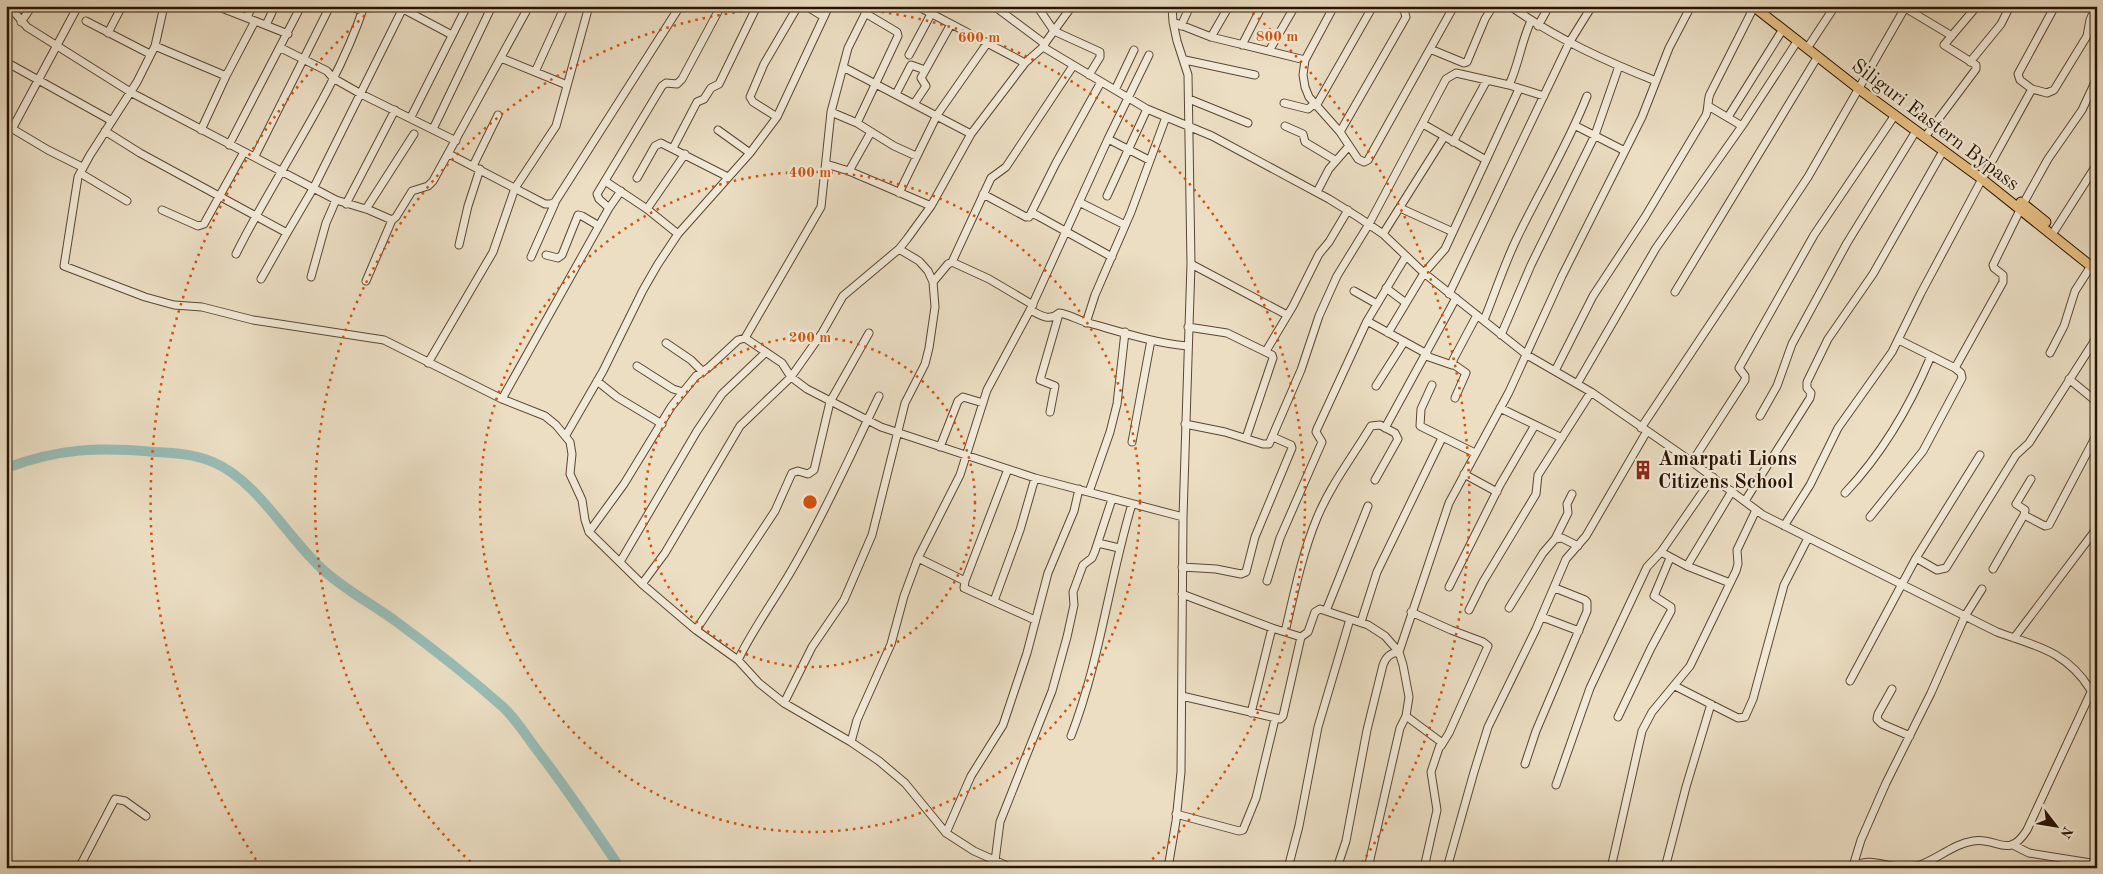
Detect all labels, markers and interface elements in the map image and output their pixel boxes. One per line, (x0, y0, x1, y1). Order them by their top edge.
text: 800 m (1256, 30, 1298, 45)
text: 600 m (958, 31, 1000, 46)
street label: Siliguri Eastern Bypass (1847, 56, 2022, 195)
text: 400 m (789, 166, 831, 181)
text: 200 m (789, 331, 831, 346)
place label: Amarpati Lions Citizens School (1658, 450, 1797, 493)
building icon: Amarpati Lions Citizens School (1632, 459, 1654, 481)
centre of rings (801, 493, 819, 511)
north arrow (2030, 802, 2080, 852)
text: N (2057, 824, 2075, 841)

